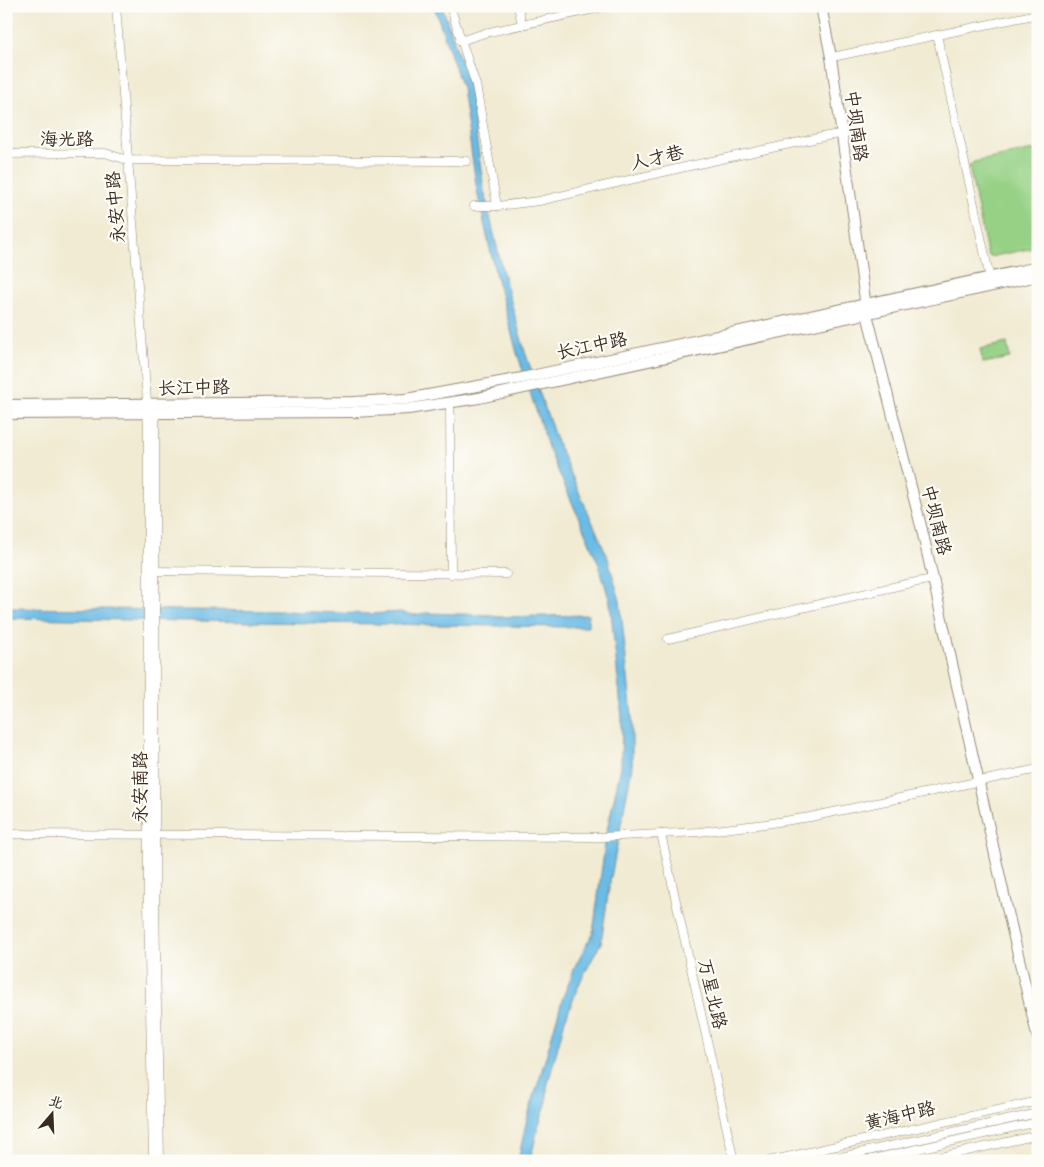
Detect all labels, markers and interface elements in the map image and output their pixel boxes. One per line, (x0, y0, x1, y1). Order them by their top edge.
street label: 中坝南路 (841, 89, 871, 163)
street label: 海光路 (40, 129, 94, 150)
street label: 人才巷 (628, 142, 686, 174)
street label: 永安中路 (102, 170, 130, 244)
street label: 长江中路 (555, 328, 629, 364)
street label: 长江中路 (158, 377, 230, 399)
street label: 中坝南路 (917, 483, 955, 557)
street label: 永安南路 (130, 751, 151, 823)
street label: 万星北路 (694, 957, 730, 1031)
north arrow (28, 1090, 78, 1140)
text: 北 (47, 1092, 65, 1112)
street label: 黄海中路 (863, 1098, 937, 1134)

